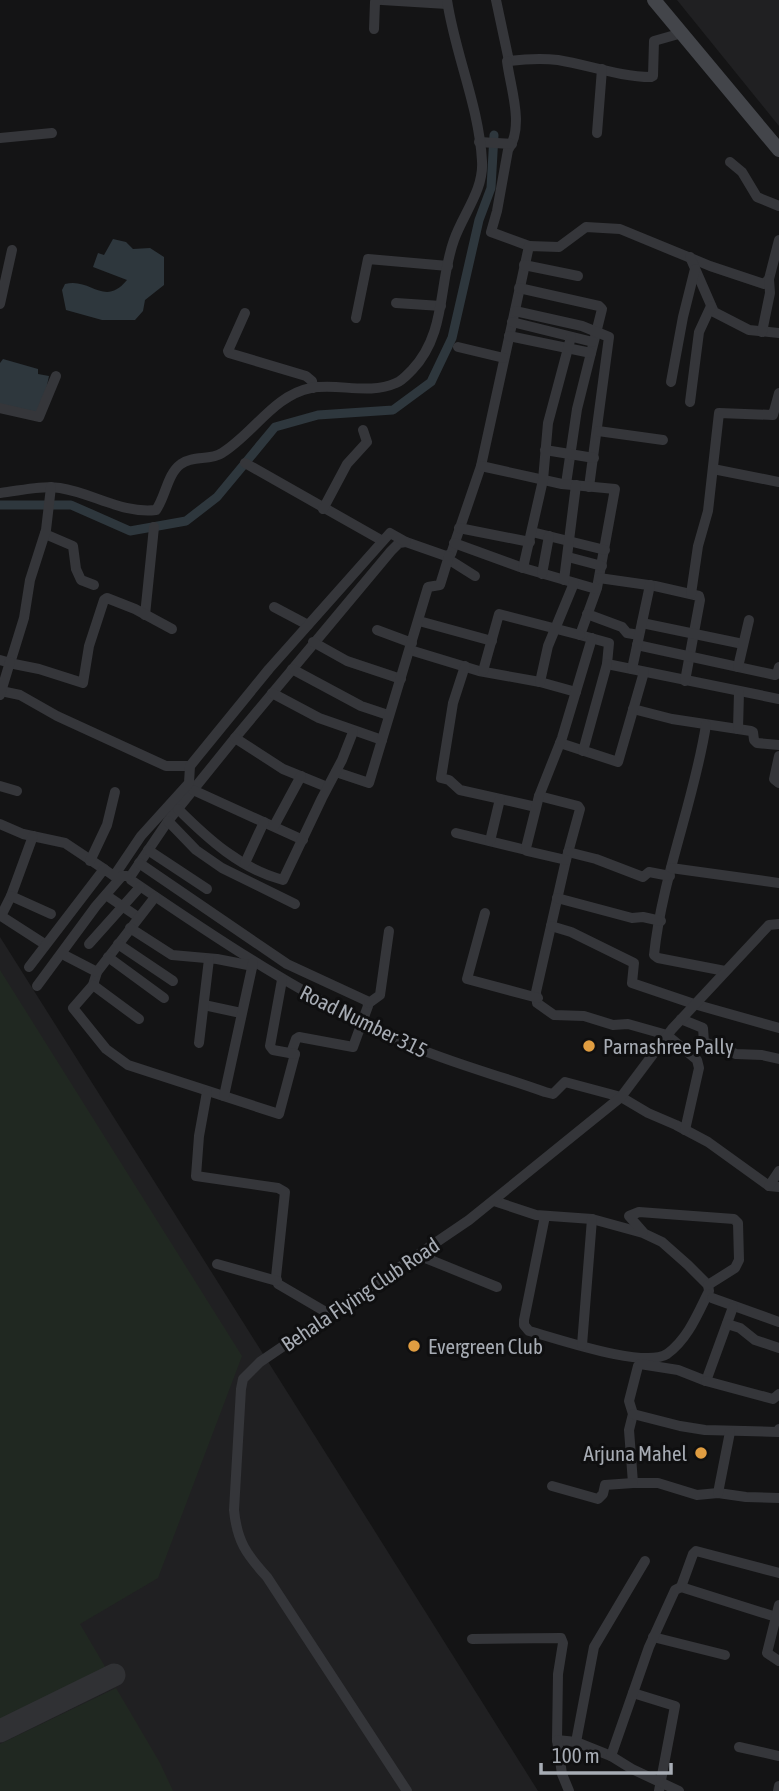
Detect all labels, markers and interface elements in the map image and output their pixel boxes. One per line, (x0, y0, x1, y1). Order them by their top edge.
street label: Road Number 315 (296, 980, 432, 1062)
place label: Parnashree Pally (603, 1034, 734, 1058)
marker: Parnashree Pally (581, 1038, 597, 1054)
street label: Behala Flying Club Road (277, 1232, 443, 1356)
place label: Evergreen Club (428, 1334, 543, 1358)
marker: Evergreen Club (406, 1338, 422, 1354)
place label: Arjuna Mahel (584, 1441, 687, 1465)
marker: Arjuna Mahel (693, 1445, 709, 1461)
scale bar (541, 1732, 670, 1776)
text: 100 m (552, 1743, 600, 1767)

